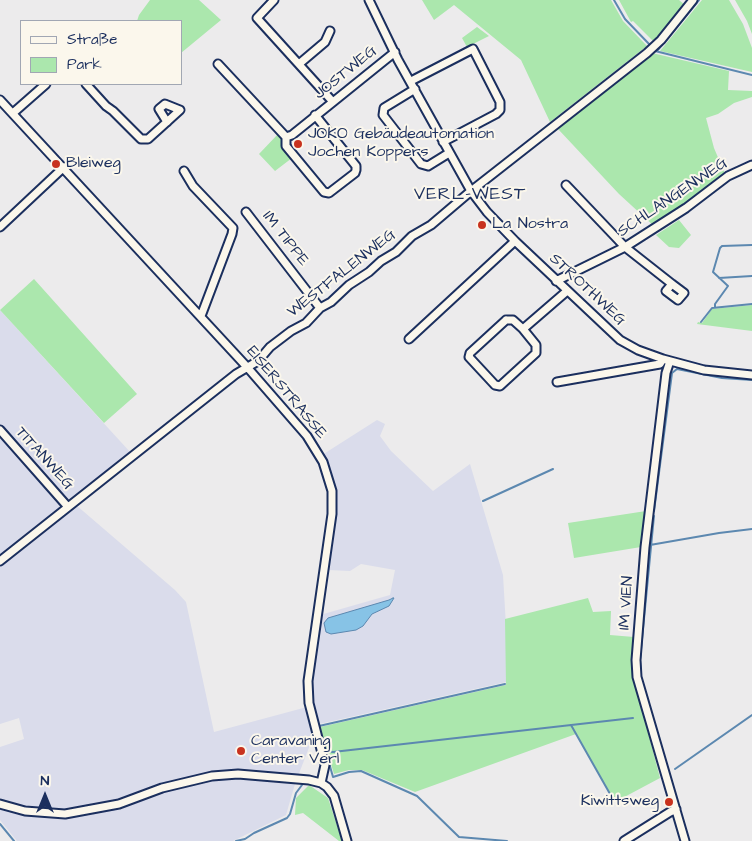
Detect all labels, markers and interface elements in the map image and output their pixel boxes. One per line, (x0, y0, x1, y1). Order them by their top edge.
legend (20, 20, 182, 85)
text: Straße (67, 29, 117, 50)
street label: JOSTWEG (311, 42, 381, 104)
text: Park (67, 54, 102, 75)
place label: JOKO Gebäudeautomation Jochen Koppers (308, 125, 494, 163)
marker: JOKO Gebäudeautomation Jochen Koppers (292, 138, 304, 150)
place label: Bleiweg (66, 154, 121, 174)
street label: SCHLANGENWEG (614, 154, 732, 242)
marker: Bleiweg (50, 158, 62, 170)
district label: VERL-WEST (413, 184, 527, 206)
street label: IM TIPPE (258, 208, 312, 270)
place label: La Nostra (492, 215, 568, 235)
marker: La Nostra (476, 219, 488, 231)
street label: WESTFALENWEG (284, 226, 400, 322)
street label: STROTHWEG (545, 250, 629, 330)
street label: EISERSTRASSE (242, 343, 330, 443)
street label: TITANWEG (11, 424, 77, 494)
street label: IM VIEN (616, 575, 638, 631)
place label: Caravaning Center Verl (251, 732, 339, 770)
marker: Caravaning Center Verl (235, 745, 247, 757)
north arrow (20, 771, 70, 821)
text: N (41, 771, 49, 791)
place label: Kiwittsweg (581, 792, 659, 812)
marker: Kiwittsweg (663, 796, 675, 808)

